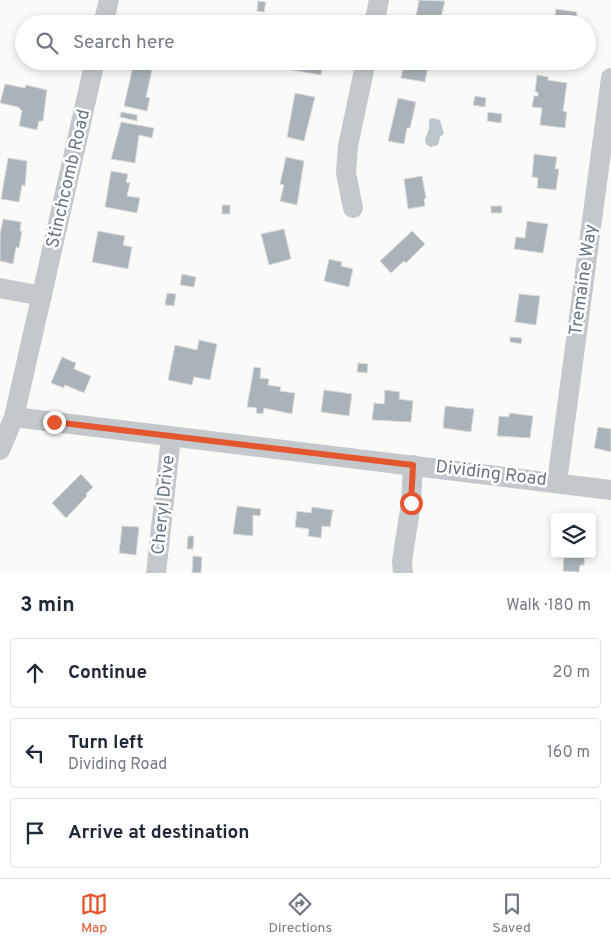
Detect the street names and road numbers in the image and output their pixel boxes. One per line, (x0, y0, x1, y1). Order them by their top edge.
street label: Stinchcomb Road (42, 107, 96, 251)
street label: Tremaine Way (565, 223, 603, 337)
street label: Cheryl Drive (147, 454, 181, 556)
street label: Dividing Road (434, 456, 548, 492)

